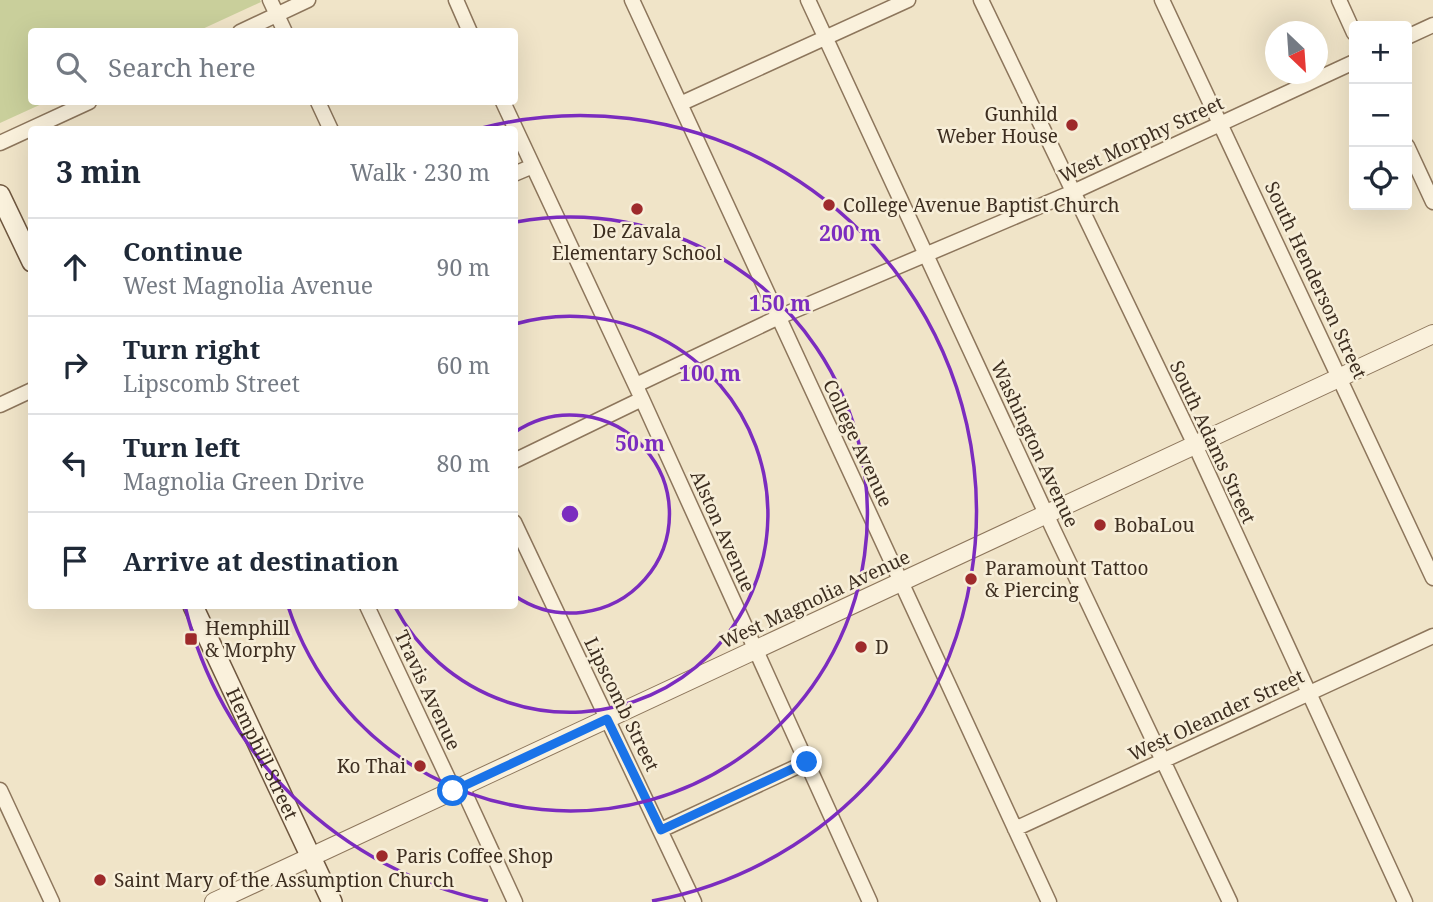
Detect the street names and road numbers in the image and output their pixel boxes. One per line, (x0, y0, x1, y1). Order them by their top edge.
street label: West Morphy Street (1054, 89, 1228, 189)
street label: South Henderson Street (1259, 177, 1373, 383)
street label: Washington Avenue (985, 356, 1085, 532)
street label: South Adams Street (1164, 356, 1262, 528)
street label: College Avenue (817, 375, 899, 511)
street label: Alston Avenue (685, 466, 761, 596)
street label: West Magnolia Avenue (716, 544, 914, 654)
street label: Travis Avenue (389, 626, 467, 754)
street label: Lipscomb Street (578, 633, 666, 776)
street label: West Oleander Street (1124, 663, 1308, 767)
street label: Hemphill Street (220, 683, 305, 824)

